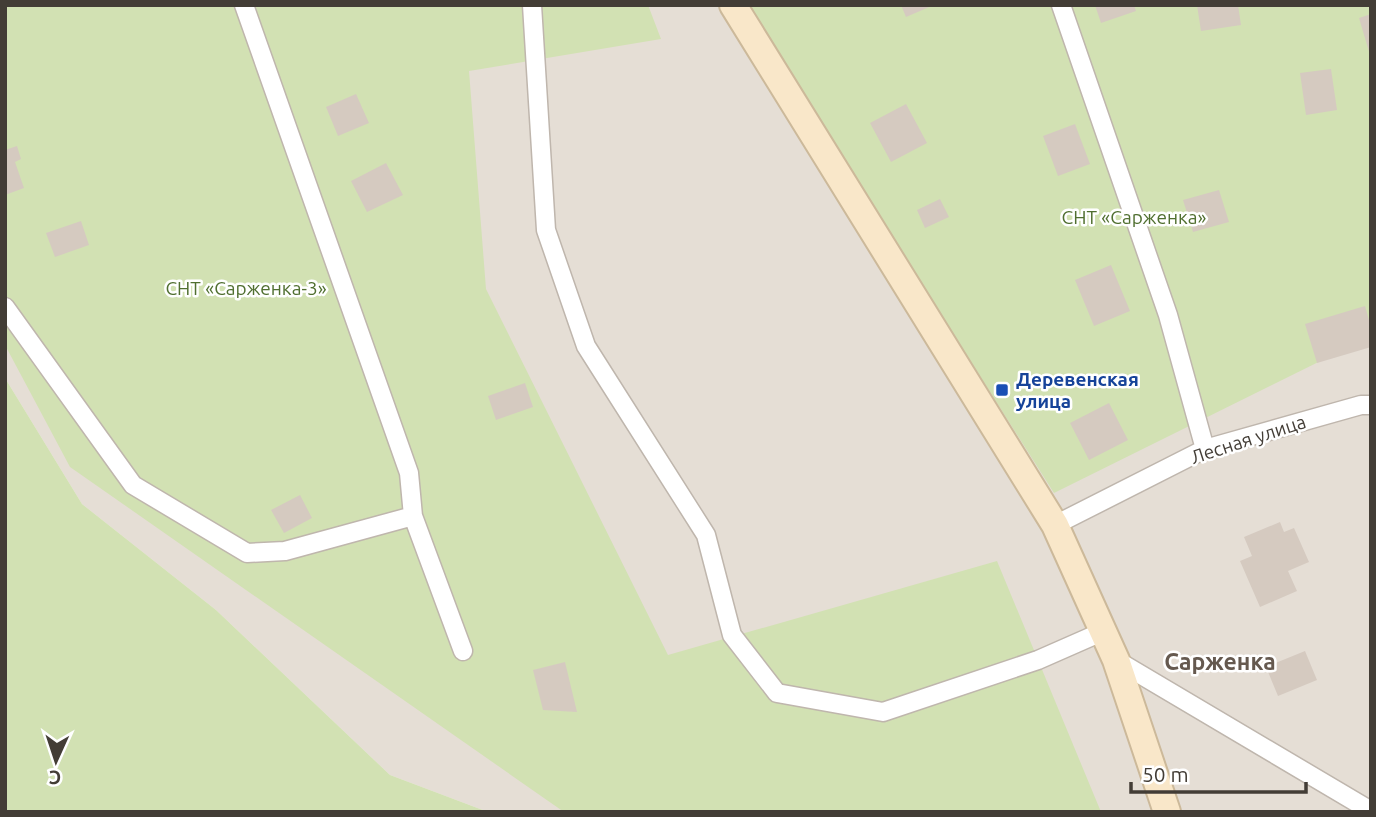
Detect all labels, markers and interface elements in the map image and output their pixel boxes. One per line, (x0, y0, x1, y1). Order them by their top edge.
park label: СНТ «Сарженка» (1062, 206, 1207, 228)
park label: СНТ «Сарженка-3» (165, 277, 327, 299)
place label: Деревенская улица (1016, 368, 1139, 412)
marker: Деревенская улица (994, 382, 1010, 398)
street label: Лесная улица (1188, 410, 1308, 468)
district label: Сарженка (1164, 649, 1276, 674)
north arrow (21, 726, 91, 796)
scale bar (1131, 750, 1306, 794)
text: 50 m (1142, 762, 1189, 786)
text: С (48, 767, 62, 789)

